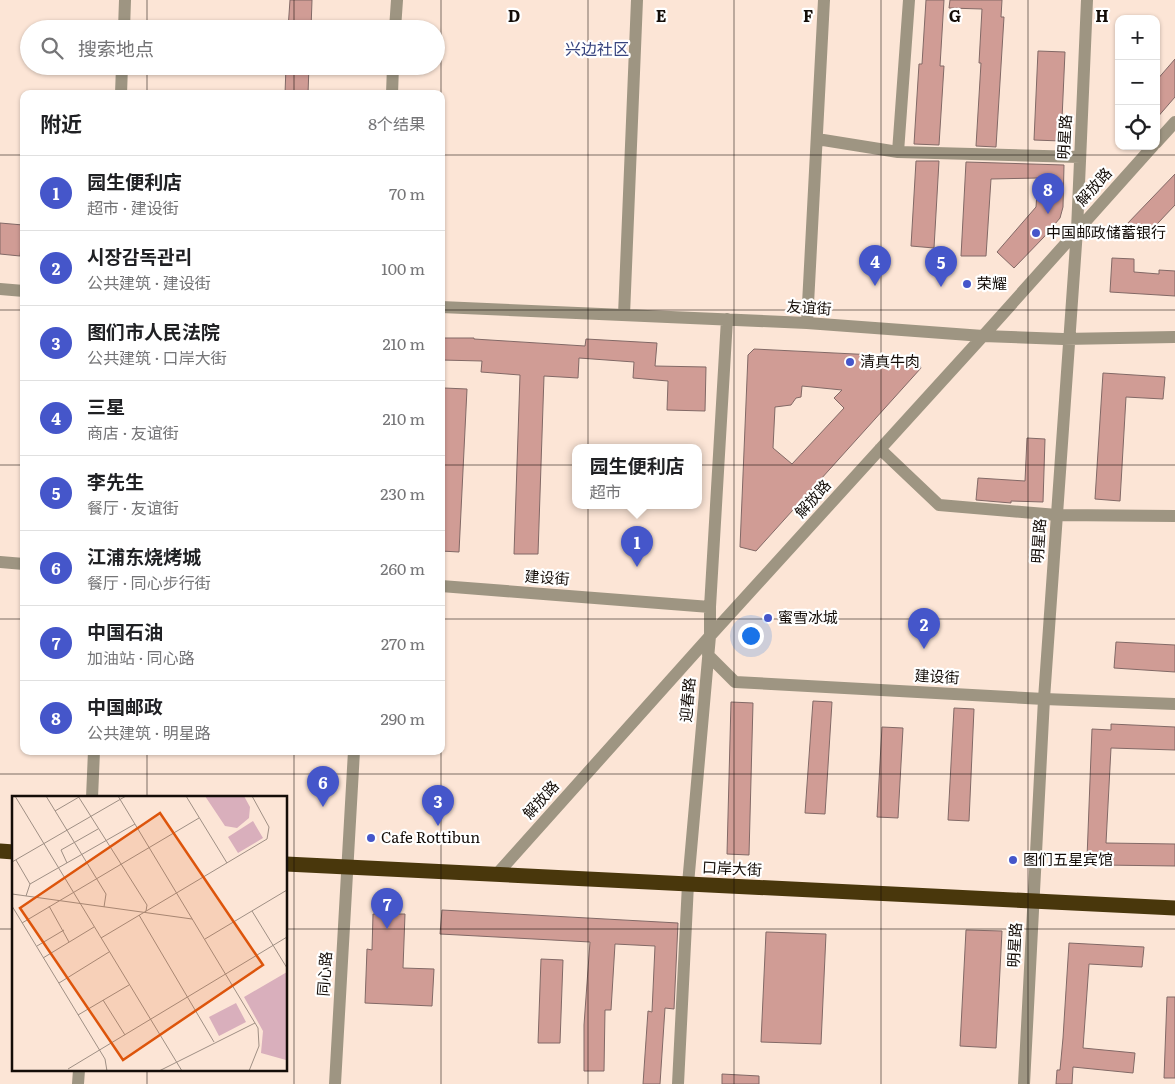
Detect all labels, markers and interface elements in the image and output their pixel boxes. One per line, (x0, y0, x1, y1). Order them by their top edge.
text: D (508, 3, 520, 27)
text: E (656, 3, 667, 27)
text: F (803, 3, 813, 27)
text: G (949, 3, 961, 27)
text: H (1095, 3, 1109, 27)
map controls (1115, 15, 1160, 150)
button: + (1115, 15, 1160, 60)
search box (20, 20, 445, 75)
icon: search (38, 34, 66, 62)
text: 搜索地点 (78, 34, 154, 62)
district label: 兴边社区 (565, 36, 629, 60)
button: − (1115, 60, 1160, 105)
button: locate (1115, 105, 1160, 150)
text: 附近 (40, 107, 82, 138)
text: 8个结果 (368, 111, 425, 135)
street label: 明星路 (1051, 114, 1076, 160)
street label: 解放路 (1069, 162, 1116, 210)
text: 园生便利店 (87, 167, 182, 195)
pin: 8 (1032, 173, 1064, 214)
text: 1 (53, 181, 59, 205)
text: 70 m (389, 181, 425, 205)
text: 超市 · 建设街 (87, 195, 179, 219)
place label: 中国邮政储蓄银行 (1046, 220, 1166, 243)
marker: 中国邮政储蓄银行 (1030, 227, 1042, 239)
text: 시장감독관리 (87, 242, 192, 270)
pin: 4 (859, 245, 891, 286)
pin: 5 (925, 246, 957, 287)
text: 2 (52, 256, 60, 280)
text: 100 m (381, 256, 425, 280)
text: 公共建筑 · 建设街 (87, 270, 211, 294)
place label: 荣耀 (977, 271, 1007, 294)
marker: 荣耀 (961, 278, 973, 290)
street label: 友谊街 (786, 293, 832, 320)
text: 图们市人民法院 (87, 317, 220, 345)
text: 3 (52, 331, 60, 355)
text: 210 m (382, 331, 425, 355)
text: 公共建筑 · 口岸大街 (87, 345, 227, 369)
place label: 清真牛肉 (860, 349, 920, 372)
marker: 清真牛肉 (844, 356, 856, 368)
text: 三星 (87, 392, 125, 420)
text: 4 (51, 406, 61, 430)
text: 210 m (382, 406, 425, 430)
text: 商店 · 友谊街 (87, 420, 179, 444)
popup (572, 444, 702, 509)
text: 园生便利店 (589, 451, 685, 479)
text: 李先生 (87, 467, 144, 495)
street label: 解放路 (788, 474, 835, 522)
text: 超市 (589, 479, 622, 503)
text: 5 (52, 481, 60, 505)
text: 230 m (380, 481, 425, 505)
text: 餐厅 · 友谊街 (87, 495, 179, 519)
street label: 明星路 (1024, 518, 1051, 564)
pin: 1 (621, 526, 653, 567)
text: 江浦东烧烤城 (87, 542, 201, 570)
text: 6 (51, 556, 61, 580)
text: 260 m (380, 556, 425, 580)
street label: 建设街 (524, 563, 570, 590)
text: 餐厅 · 同心步行街 (87, 570, 211, 594)
place label: 蜜雪冰城 (778, 605, 838, 628)
pin: 2 (908, 608, 940, 649)
marker: 蜜雪冰城 (762, 612, 774, 624)
text: 中国石油 (87, 617, 163, 645)
your location (738, 623, 764, 649)
text: 7 (52, 631, 60, 655)
text: 270 m (381, 631, 425, 655)
text: 加油站 · 同心路 (87, 645, 195, 669)
street label: 建设街 (914, 663, 960, 688)
street label: 迎春路 (673, 676, 700, 723)
text: 中国邮政 (87, 692, 163, 720)
text: 8 (51, 706, 61, 730)
text: 290 m (381, 706, 425, 730)
text: 公共建筑 · 明星路 (87, 720, 211, 744)
pin: 6 (307, 766, 339, 807)
street label: 解放路 (516, 775, 563, 823)
pin: 3 (422, 785, 454, 826)
inset map (12, 796, 288, 1072)
place label: Cafe Rottibun (381, 825, 480, 848)
marker: Cafe Rottibun (365, 832, 377, 844)
place label: 图们五星宾馆 (1023, 847, 1113, 870)
street label: 口岸大街 (702, 854, 763, 881)
marker: 图们五星宾馆 (1007, 854, 1019, 866)
pin: 7 (371, 888, 403, 929)
street label: 明星路 (1001, 922, 1026, 968)
street label: 同心路 (310, 951, 337, 997)

